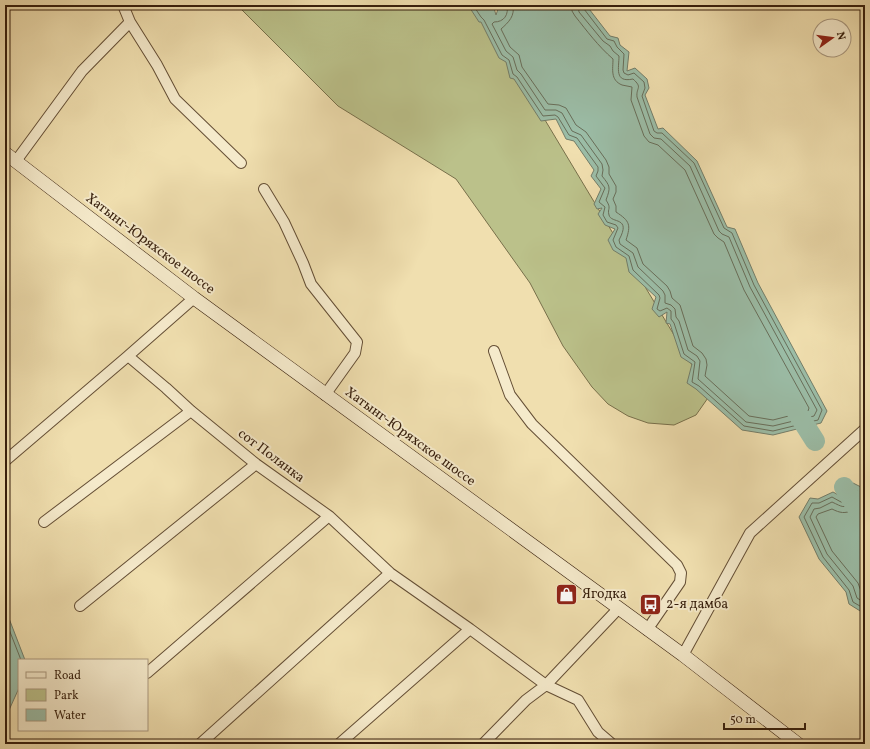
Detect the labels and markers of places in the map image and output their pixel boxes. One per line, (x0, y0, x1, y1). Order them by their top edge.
shop icon: Ягодка (554, 581, 580, 607)
place label: Ягодка (582, 585, 627, 604)
bus stop icon: 2-я дамба (638, 591, 664, 617)
place label: 2-я дамба (666, 595, 728, 614)

